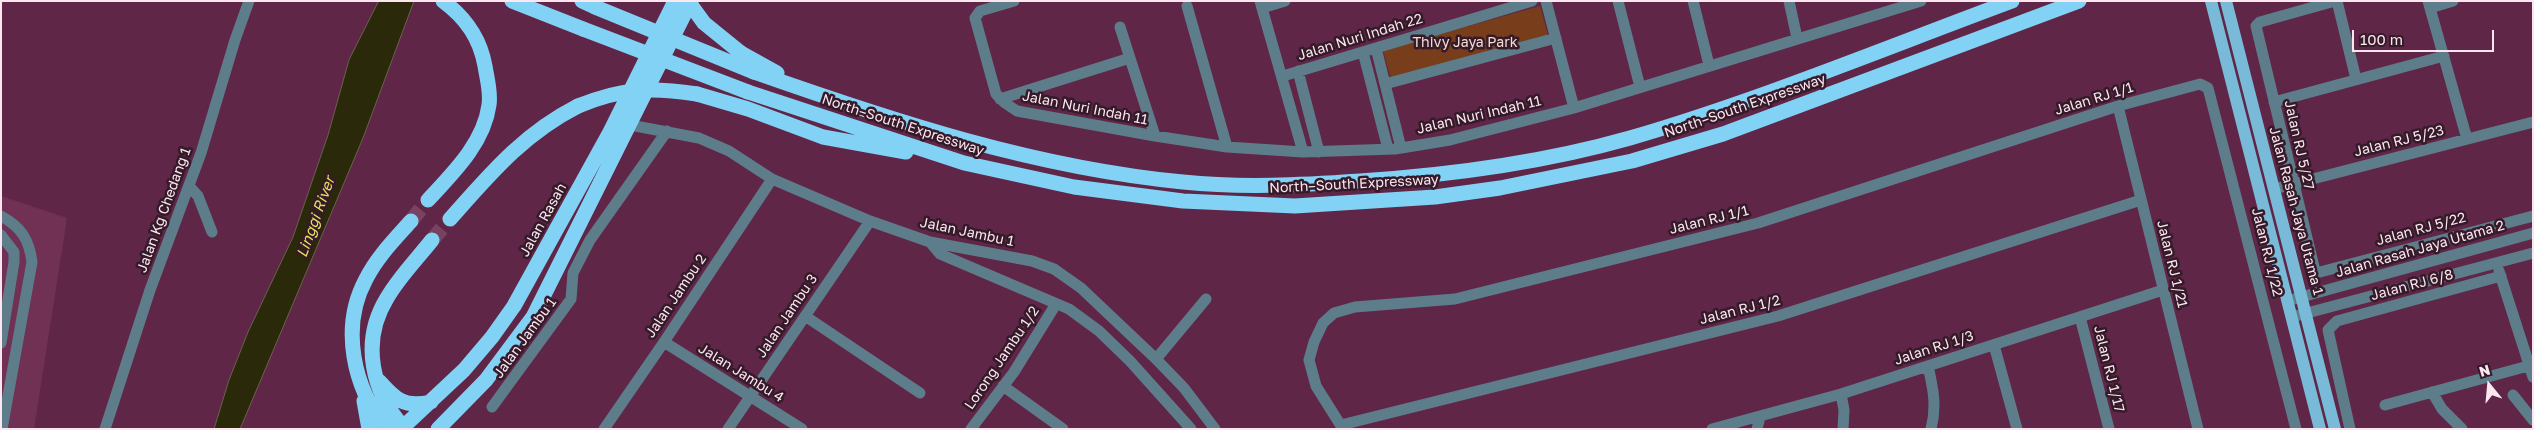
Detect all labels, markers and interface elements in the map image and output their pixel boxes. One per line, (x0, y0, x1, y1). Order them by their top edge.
street label: Jalan Nuri Indah 22 (1295, 10, 1425, 64)
scale bar (2354, 20, 2496, 52)
text: 100 m (2360, 30, 2403, 48)
park label: Thivy Jaya Park (1412, 35, 1518, 51)
street label: North–South Expressway (1662, 70, 1828, 142)
street label: Jalan RJ 1/1 (2053, 79, 2135, 119)
street label: Jalan Nuri Indah 11 (1021, 88, 1149, 128)
street label: North–South Expressway (820, 91, 986, 159)
street label: Jalan Nuri Indah 11 (1415, 93, 1543, 137)
street label: Jalan RJ 5/27 (2281, 99, 2317, 191)
street label: Jalan RJ 5/23 (2352, 122, 2446, 160)
street label: Jalan Rasah Jaya Utama 1 (2265, 125, 2327, 297)
street label: Jalan Kg Chedang 1 (134, 145, 194, 275)
street label: North–South Expressway (1269, 171, 1439, 197)
water label: Linggi River (293, 174, 339, 260)
street label: Jalan Rasah (516, 180, 570, 260)
street label: Jalan RJ 1/1 (1668, 202, 1750, 238)
street label: Jalan RJ 1/22 (2248, 206, 2286, 298)
street label: Jalan RJ 5/22 (2374, 209, 2468, 249)
street label: Jalan Jambu 1 (918, 214, 1016, 250)
street label: Jalan Rasah Jaya Utama 2 (2334, 217, 2506, 281)
street label: Jalan RJ 1/21 (2153, 219, 2191, 309)
street label: Jalan Jambu 2 (642, 251, 710, 341)
street label: Jalan RJ 6/8 (2369, 266, 2455, 304)
street label: Jalan Jambu 3 (753, 271, 821, 361)
street label: Jalan RJ 1/2 (1698, 292, 1782, 328)
street label: Jalan Jambu 1 (490, 294, 560, 382)
street label: Lorong Jambu 1/2 (961, 303, 1043, 413)
street label: Jalan RJ 1/17 (2090, 324, 2128, 414)
street label: Jalan RJ 1/3 (1892, 327, 1976, 369)
street label: Jalan Jambu 4 (695, 340, 787, 406)
north arrow (2464, 360, 2514, 410)
text: N (2477, 360, 2492, 380)

